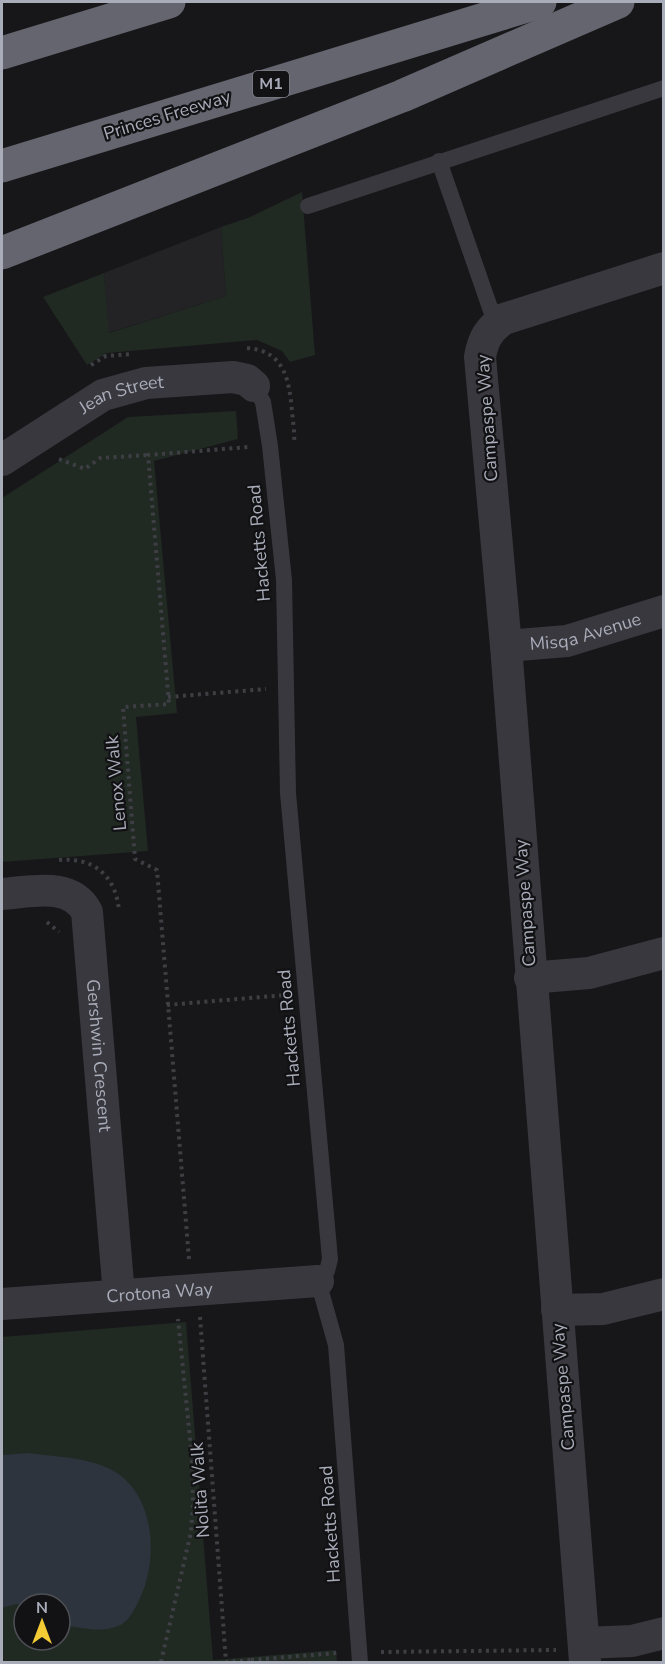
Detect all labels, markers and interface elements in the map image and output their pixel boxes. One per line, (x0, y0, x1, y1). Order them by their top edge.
road number: M1 (253, 71, 289, 97)
street label: Princes Freeway (100, 84, 234, 146)
street label: Campaspe Way (471, 353, 503, 483)
street label: Jean Street (73, 370, 165, 420)
street label: Hacketts Road (242, 483, 276, 603)
street label: Misqa Avenue (529, 607, 644, 656)
street label: Lenox Walk (100, 733, 132, 832)
street label: Campaspe Way (509, 838, 541, 968)
street label: Hacketts Road (272, 968, 306, 1088)
street label: Gershwin Crescent (81, 978, 117, 1133)
street label: Crotona Way (106, 1277, 214, 1308)
street label: Campaspe Way (545, 1322, 581, 1452)
street label: Nolita Walk (185, 1440, 215, 1539)
street label: Hacketts Road (314, 1465, 346, 1583)
north arrow (12, 1592, 72, 1652)
text: N (36, 1597, 48, 1619)

